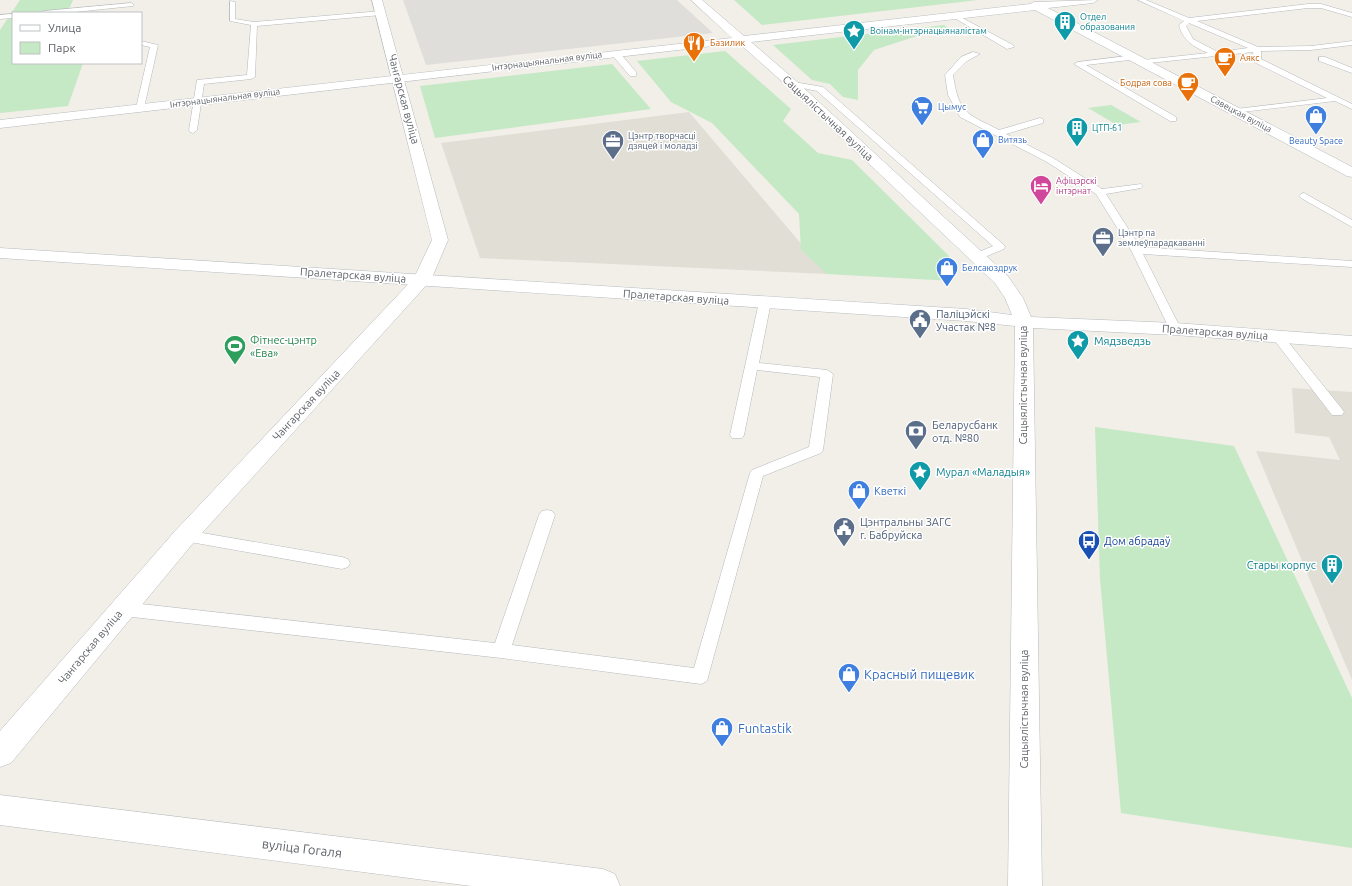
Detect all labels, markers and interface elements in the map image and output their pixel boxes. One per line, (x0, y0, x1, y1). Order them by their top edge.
building icon: Отдел образования (1052, 9, 1078, 42)
legend (12, 12, 142, 64)
place label: Отдел образования (1080, 12, 1135, 32)
place icon: Воінам-інтэрнацыяналістам (841, 18, 867, 51)
text: Улица (48, 21, 81, 34)
place label: Воінам-інтэрнацыяналістам (870, 26, 987, 36)
restaurant icon: Базилик (681, 30, 707, 63)
place label: Базилик (710, 38, 745, 48)
text: Парк (48, 41, 76, 54)
cafe icon: Аякс (1212, 45, 1238, 78)
street label: Інтэрнацыянальная вуліца (491, 49, 603, 73)
street label: Чангарская вуліца (386, 53, 422, 145)
place label: Аякс (1240, 53, 1260, 63)
cafe icon: Бодрая сова (1175, 70, 1201, 103)
street label: Сацыялістычная вуліца (780, 73, 876, 163)
place label: Бодрая сова (1120, 78, 1172, 88)
street label: Інтэрнацыянальная вуліца (169, 86, 281, 110)
supermarket icon: Цымус (909, 94, 935, 127)
street label: Савецкая вуліца (1209, 94, 1273, 134)
place label: Цымус (938, 102, 966, 112)
shop icon: Beauty Space (1303, 103, 1329, 136)
building icon: ЦТП-61 (1064, 115, 1090, 148)
place label: ЦТП-61 (1092, 123, 1122, 133)
shop icon: Витязь (970, 127, 996, 160)
office icon: Цэнтр творчасці дзяцей і моладзі (600, 128, 626, 161)
place label: Цэнтр творчасці дзяцей і моладзі (628, 131, 698, 151)
place label: Витязь (998, 135, 1027, 145)
place label: Beauty Space (1289, 136, 1343, 146)
hotel icon: Афіцэрскі інтэрнат (1028, 173, 1054, 206)
place label: Афіцэрскі інтэрнат (1056, 176, 1097, 196)
office icon: Цэнтр па землеўпарадкаванні (1090, 225, 1116, 258)
place label: Цэнтр па землеўпарадкаванні (1118, 228, 1205, 248)
shop icon: Белсаюздрук (934, 255, 960, 288)
place label: Белсаюздрук (962, 263, 1018, 273)
street label: Пралетарская вуліца (300, 265, 406, 285)
street label: Пралетарская вуліца (623, 287, 729, 307)
public building icon: Паліцэйскі Участак №8 (907, 307, 933, 340)
place label: Паліцэйскі Участак №8 (936, 308, 996, 333)
street label: Пралетарская вуліца (1162, 322, 1268, 342)
street label: Сацыялістычная вуліца (1017, 326, 1029, 444)
place icon: Мядзведзь (1065, 328, 1091, 361)
sports icon: Фітнес-цэнтр «Ева» (222, 333, 248, 366)
place label: Фітнес-цэнтр «Ева» (250, 334, 317, 359)
place label: Мядзведзь (1094, 335, 1151, 347)
street label: Чангарская вуліца (270, 367, 342, 443)
bank icon: Беларусбанк отд. №80 (903, 418, 929, 451)
place label: Беларусбанк отд. №80 (932, 419, 998, 444)
place icon: Мурал «Маладыя» (907, 459, 933, 492)
place label: Мурал «Маладыя» (936, 466, 1030, 478)
shop icon: Кветкі (846, 478, 872, 511)
place label: Кветкі (874, 485, 906, 497)
public building icon: Цэнтральны ЗАГС г. Бабруйска (831, 515, 857, 548)
place label: Цэнтральны ЗАГС г. Бабруйска (860, 516, 951, 541)
bus stop icon: Дом абрадаў (1076, 528, 1102, 561)
place label: Дом абрадаў (1104, 535, 1171, 547)
building icon: Стары корпус (1319, 552, 1345, 585)
place label: Стары корпус (1247, 559, 1316, 571)
street label: Чангарская вуліца (56, 608, 124, 686)
street label: Сацыялістычная вуліца (1018, 650, 1030, 768)
shop icon: Красный пищевик (836, 661, 862, 694)
place label: Красный пищевик (864, 667, 975, 681)
shop icon: Funtastik (709, 715, 735, 748)
place label: Funtastik (738, 721, 792, 735)
street label: вуліца Гогаля (261, 836, 343, 860)

